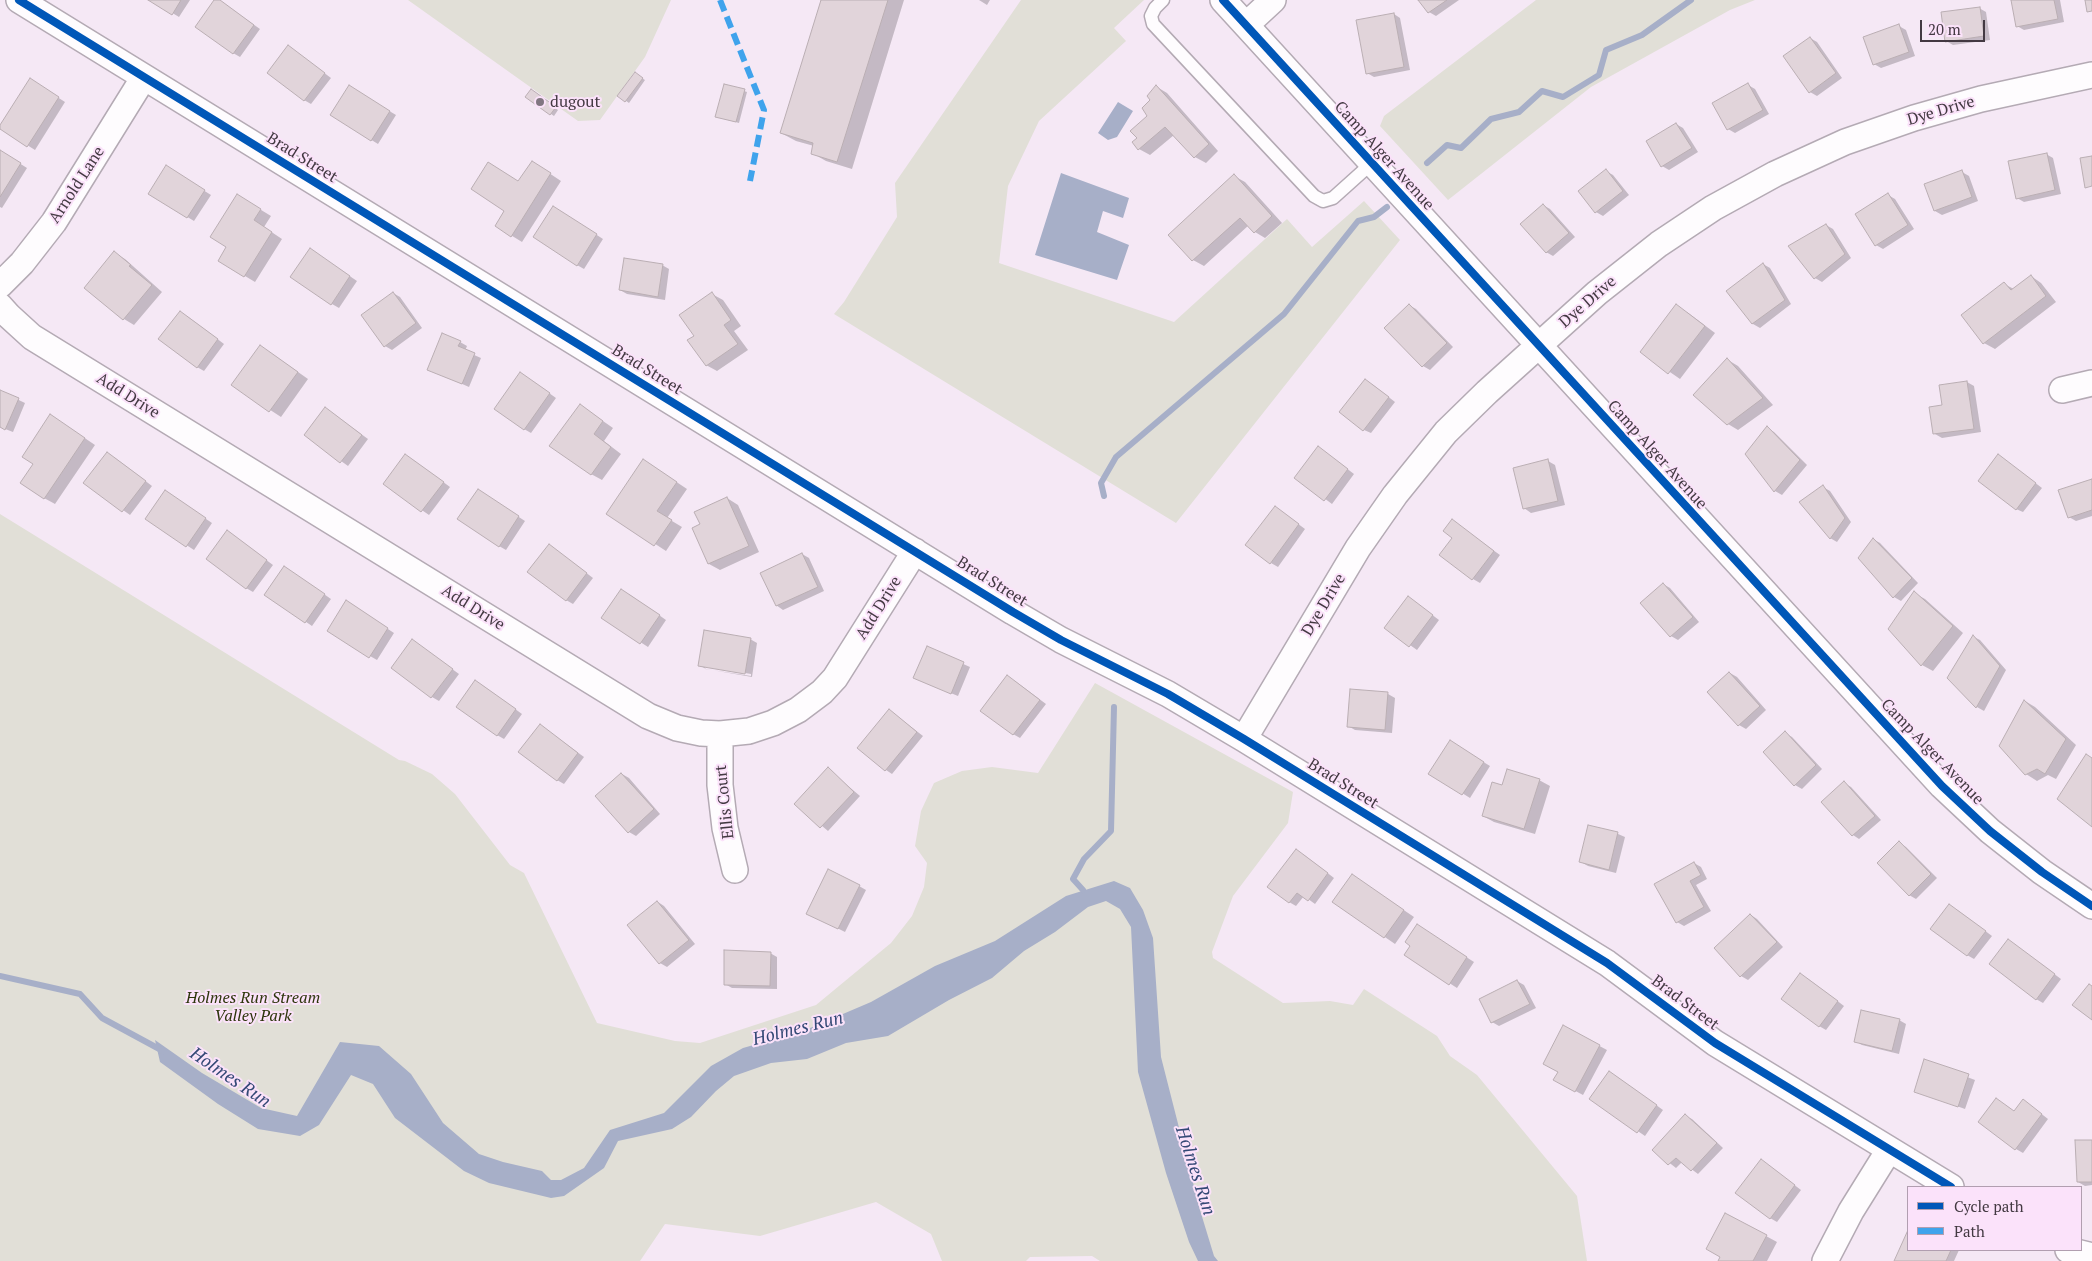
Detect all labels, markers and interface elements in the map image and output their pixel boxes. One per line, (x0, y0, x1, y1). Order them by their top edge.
scale bar (1922, 10, 1987, 42)
text: 20 m (1928, 19, 1961, 39)
place label: dugout (550, 92, 600, 112)
street label: Dye Drive (1905, 92, 1977, 130)
marker: dugout (534, 96, 546, 108)
street label: Camp Alger Avenue (1330, 98, 1438, 214)
street label: Brad Street (263, 129, 341, 187)
street label: Arnold Lane (45, 143, 109, 227)
street label: Dye Drive (1556, 272, 1620, 332)
street label: Brad Street (608, 341, 686, 399)
street label: Add Drive (93, 369, 163, 423)
street label: Camp Alger Avenue (1603, 397, 1711, 513)
street label: Brad Street (953, 553, 1031, 611)
street label: Dye Drive (1298, 570, 1350, 640)
street label: Add Drive (852, 573, 906, 643)
street label: Add Drive (438, 581, 508, 635)
street label: Camp Alger Avenue (1877, 695, 1987, 809)
street label: Brad Street (1304, 755, 1382, 813)
street label: Ellis Court (712, 764, 738, 840)
street label: Brad Street (1647, 971, 1723, 1035)
park label: Holmes Run Stream Valley Park (186, 988, 320, 1026)
water label: Holmes Run (751, 1007, 845, 1051)
water label: Holmes Run (186, 1043, 274, 1113)
water label: Holmes Run (1170, 1124, 1220, 1218)
legend (1907, 1186, 2082, 1251)
text: Cycle path (1954, 1196, 2024, 1216)
text: Path (1954, 1221, 1985, 1241)

